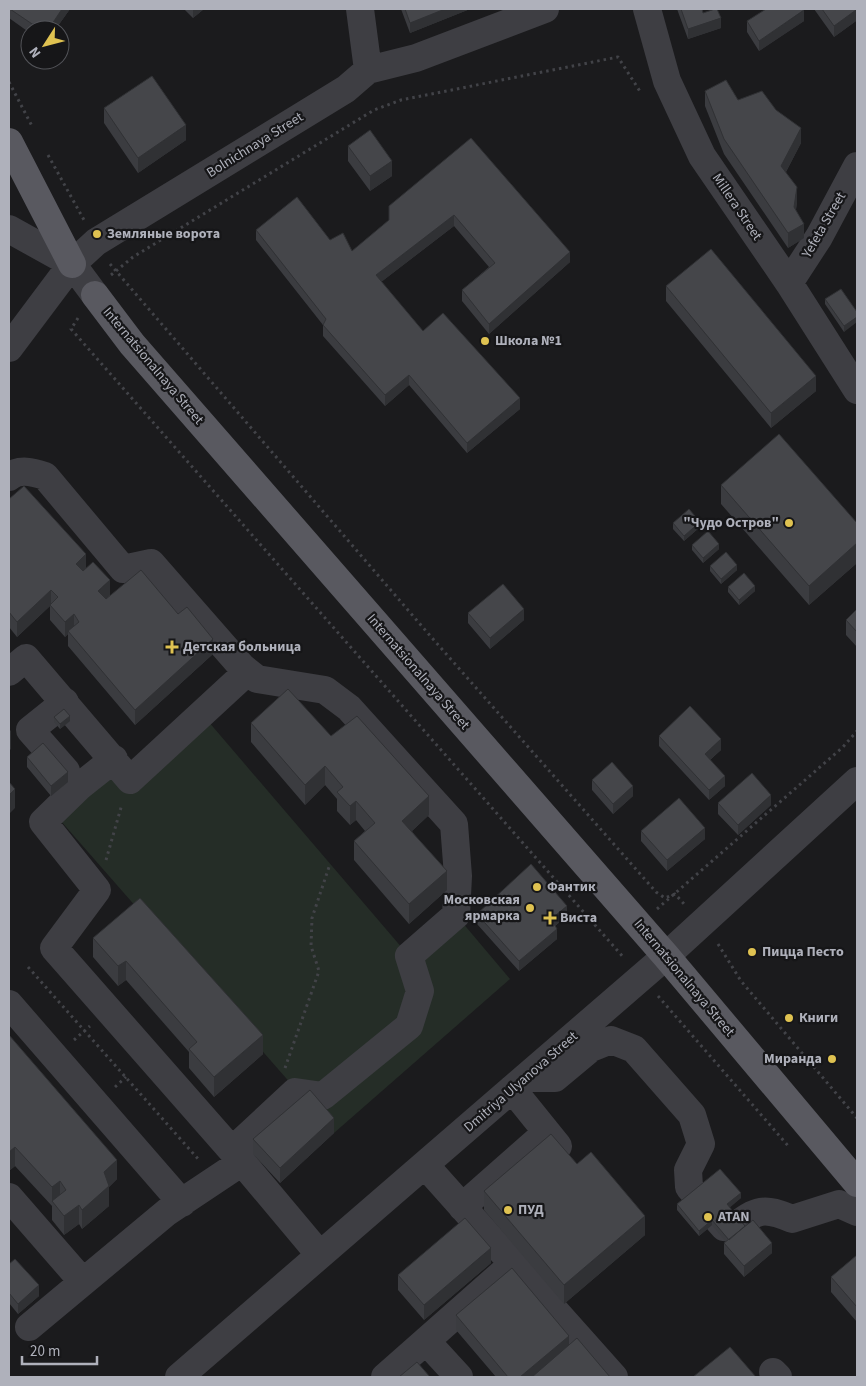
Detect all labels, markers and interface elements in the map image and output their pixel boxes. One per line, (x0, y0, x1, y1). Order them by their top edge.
north arrow (20, 20, 70, 70)
text: N (24, 42, 46, 62)
street label: Bolnichnaya Street (203, 107, 307, 183)
street label: Millera Street (707, 169, 767, 245)
street label: Yefeta Street (797, 188, 851, 263)
place label: Земляные ворота (107, 224, 220, 244)
marker: Земляные ворота (91, 228, 103, 240)
street label: Internatsionalnaya Street (98, 303, 208, 429)
place label: Школа №1 (495, 331, 562, 351)
marker: Школа №1 (479, 335, 491, 347)
place label: "Чудо Остров" (683, 513, 779, 533)
marker: "Чудо Остров" (783, 517, 795, 529)
street label: Internatsionalnaya Street (362, 610, 474, 735)
place label: Детская больница (183, 637, 301, 657)
marker: Детская больница (165, 640, 179, 654)
place label: Фантик (547, 877, 596, 897)
marker: Фантик (531, 881, 543, 893)
place label: Московская ярмарка (443, 890, 520, 926)
marker: Московская ярмарка (524, 902, 536, 914)
place label: Виста (560, 908, 597, 928)
marker: Виста (544, 912, 556, 924)
street label: Internatsionalnaya Street (629, 915, 739, 1041)
place label: Пицца Песто (762, 942, 844, 962)
marker: Пицца Песто (746, 946, 758, 958)
place label: Книги (799, 1008, 838, 1028)
marker: Книги (783, 1012, 795, 1024)
street label: Dmitriya Ulyanova Street (460, 1027, 583, 1137)
place label: Миранда (764, 1049, 822, 1069)
marker: Миранда (826, 1053, 838, 1065)
place label: ПУД (518, 1200, 544, 1220)
marker: ПУД (502, 1204, 514, 1216)
place label: ATAN (717, 1207, 750, 1227)
marker: ATAN (702, 1211, 714, 1223)
scale bar (22, 1334, 98, 1366)
text: 20 m (30, 1341, 60, 1362)

